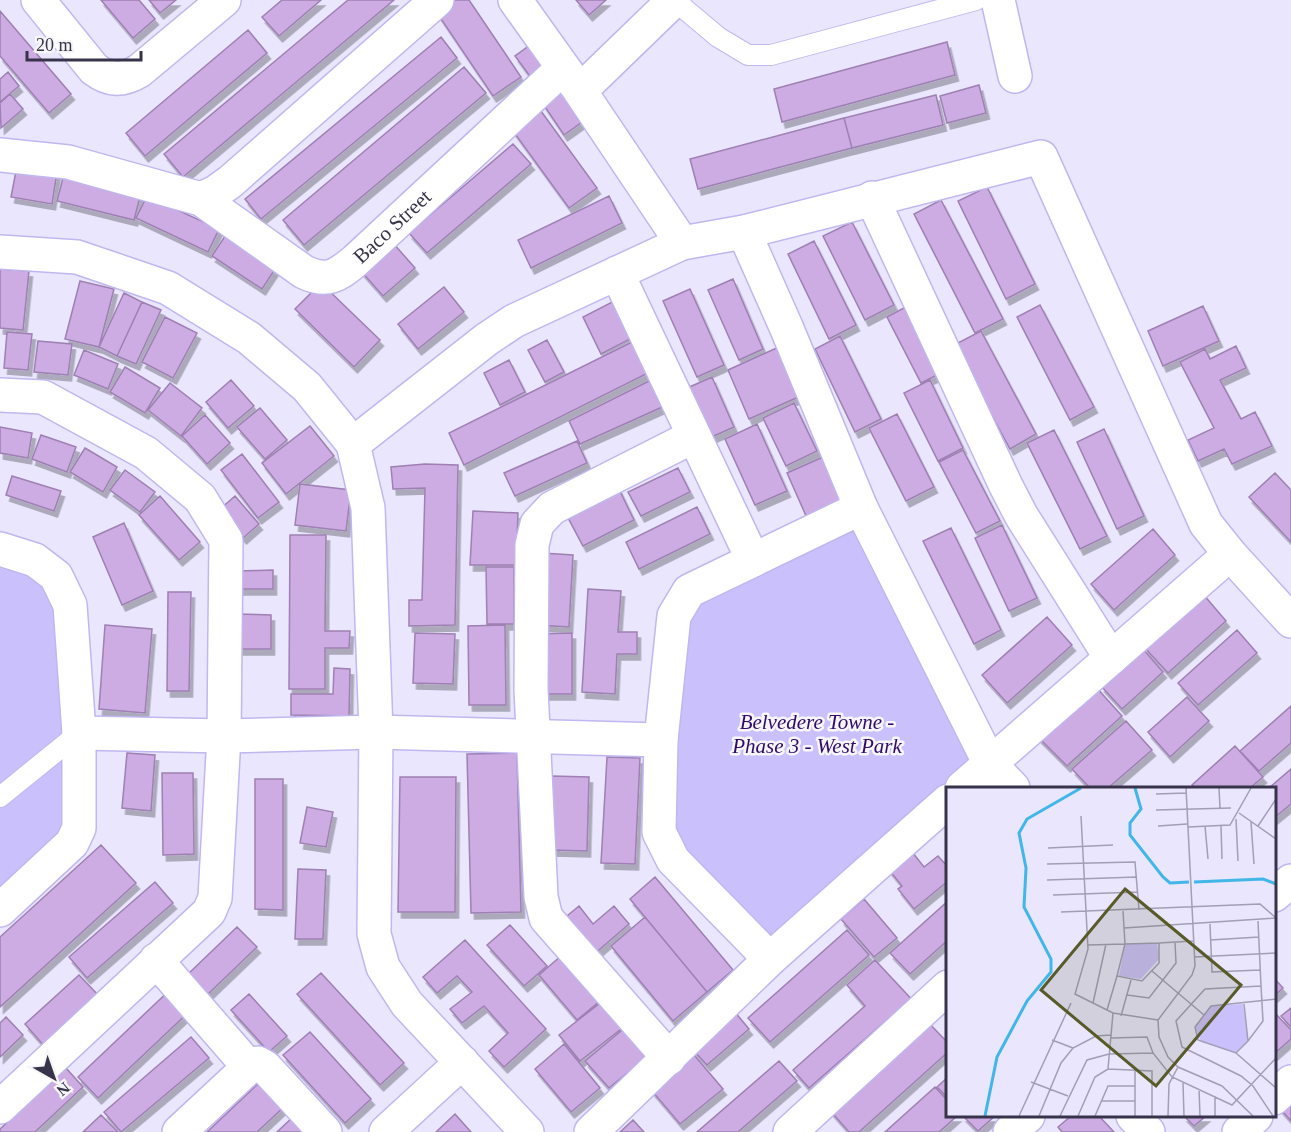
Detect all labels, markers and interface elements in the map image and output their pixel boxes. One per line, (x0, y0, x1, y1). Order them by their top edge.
scale bar (27, 24, 141, 62)
text: 20 m (36, 35, 73, 55)
street label: Baco Street (348, 184, 436, 268)
park label: Belvedere Towne - Phase 3 - West Park (731, 710, 902, 758)
inset map (946, 787, 1276, 1117)
north arrow (24, 1048, 84, 1108)
text: N (53, 1079, 73, 1100)

